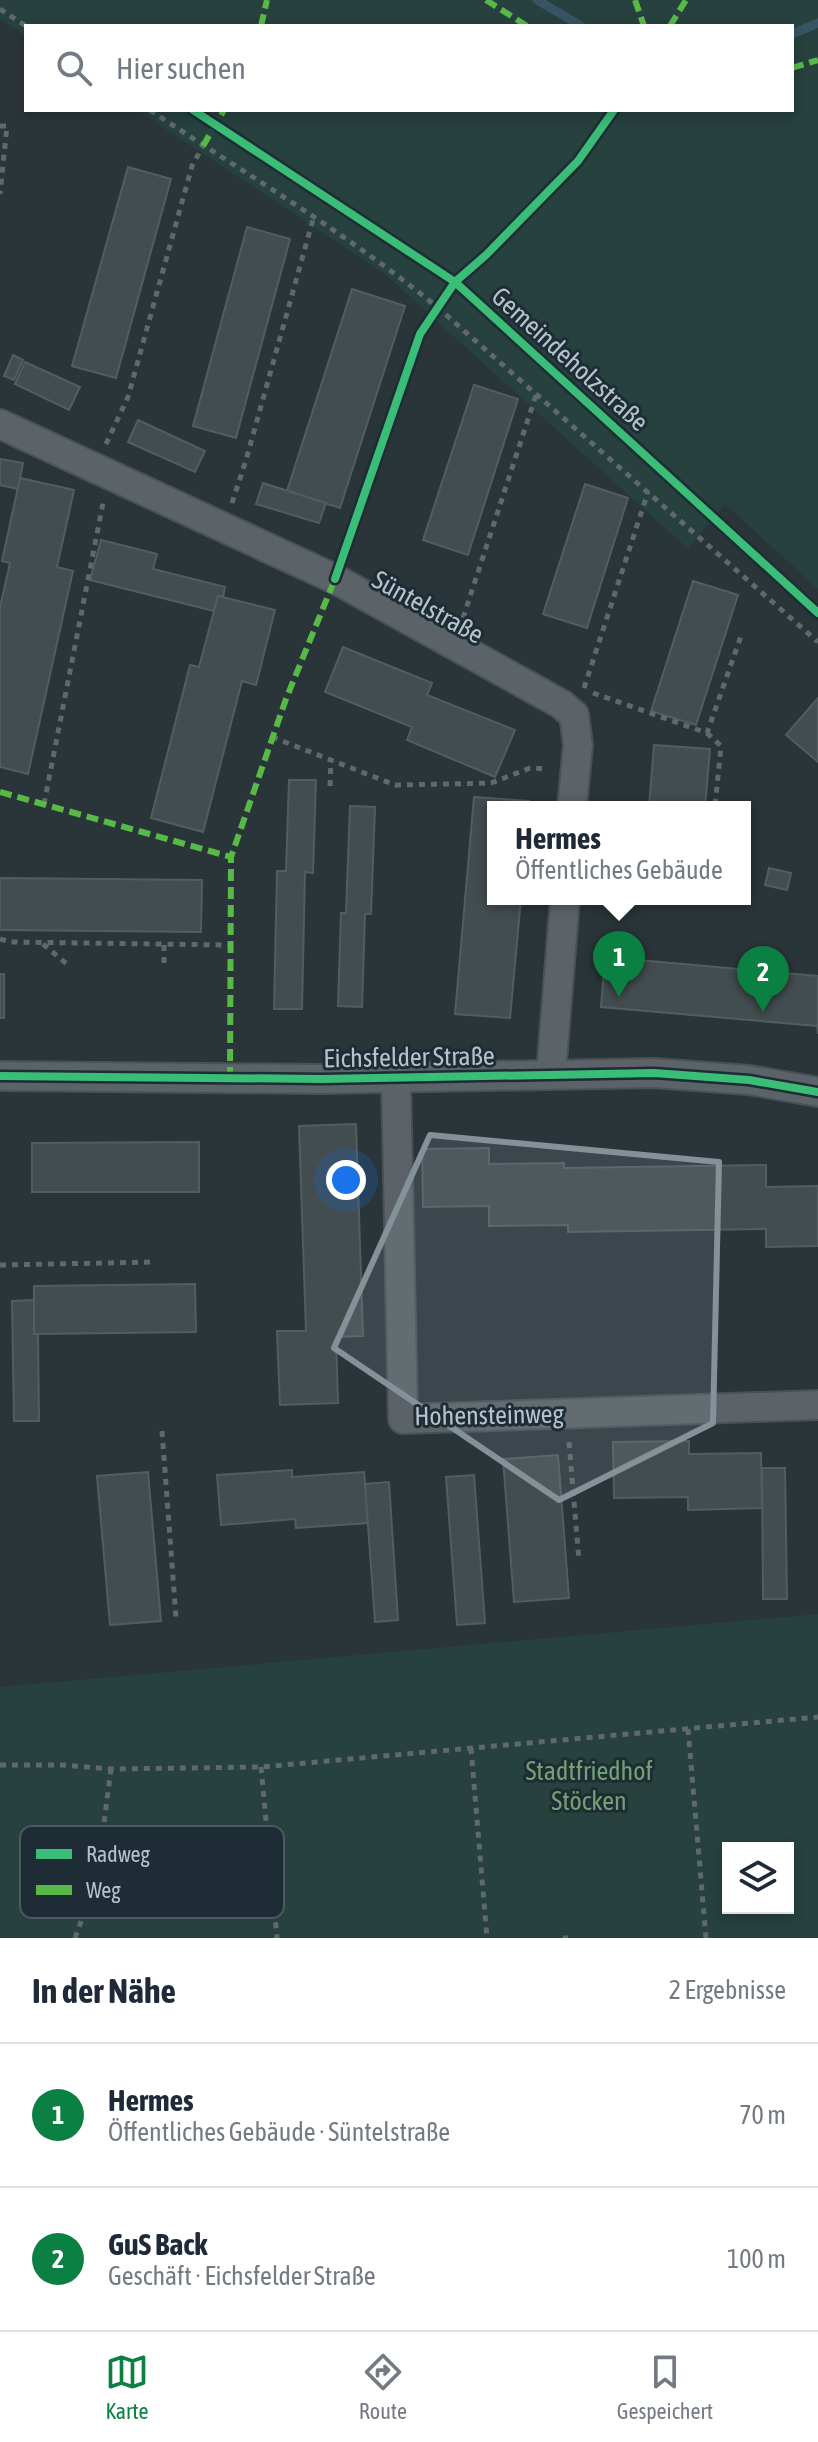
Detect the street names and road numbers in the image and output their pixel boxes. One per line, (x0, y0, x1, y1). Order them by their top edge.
street label: Gemeindeholzstraße (486, 281, 654, 437)
street label: Süntelstraße (367, 564, 489, 650)
street label: Eichsfelder Straße (323, 1041, 495, 1073)
street label: Hohensteinweg (414, 1399, 565, 1431)

